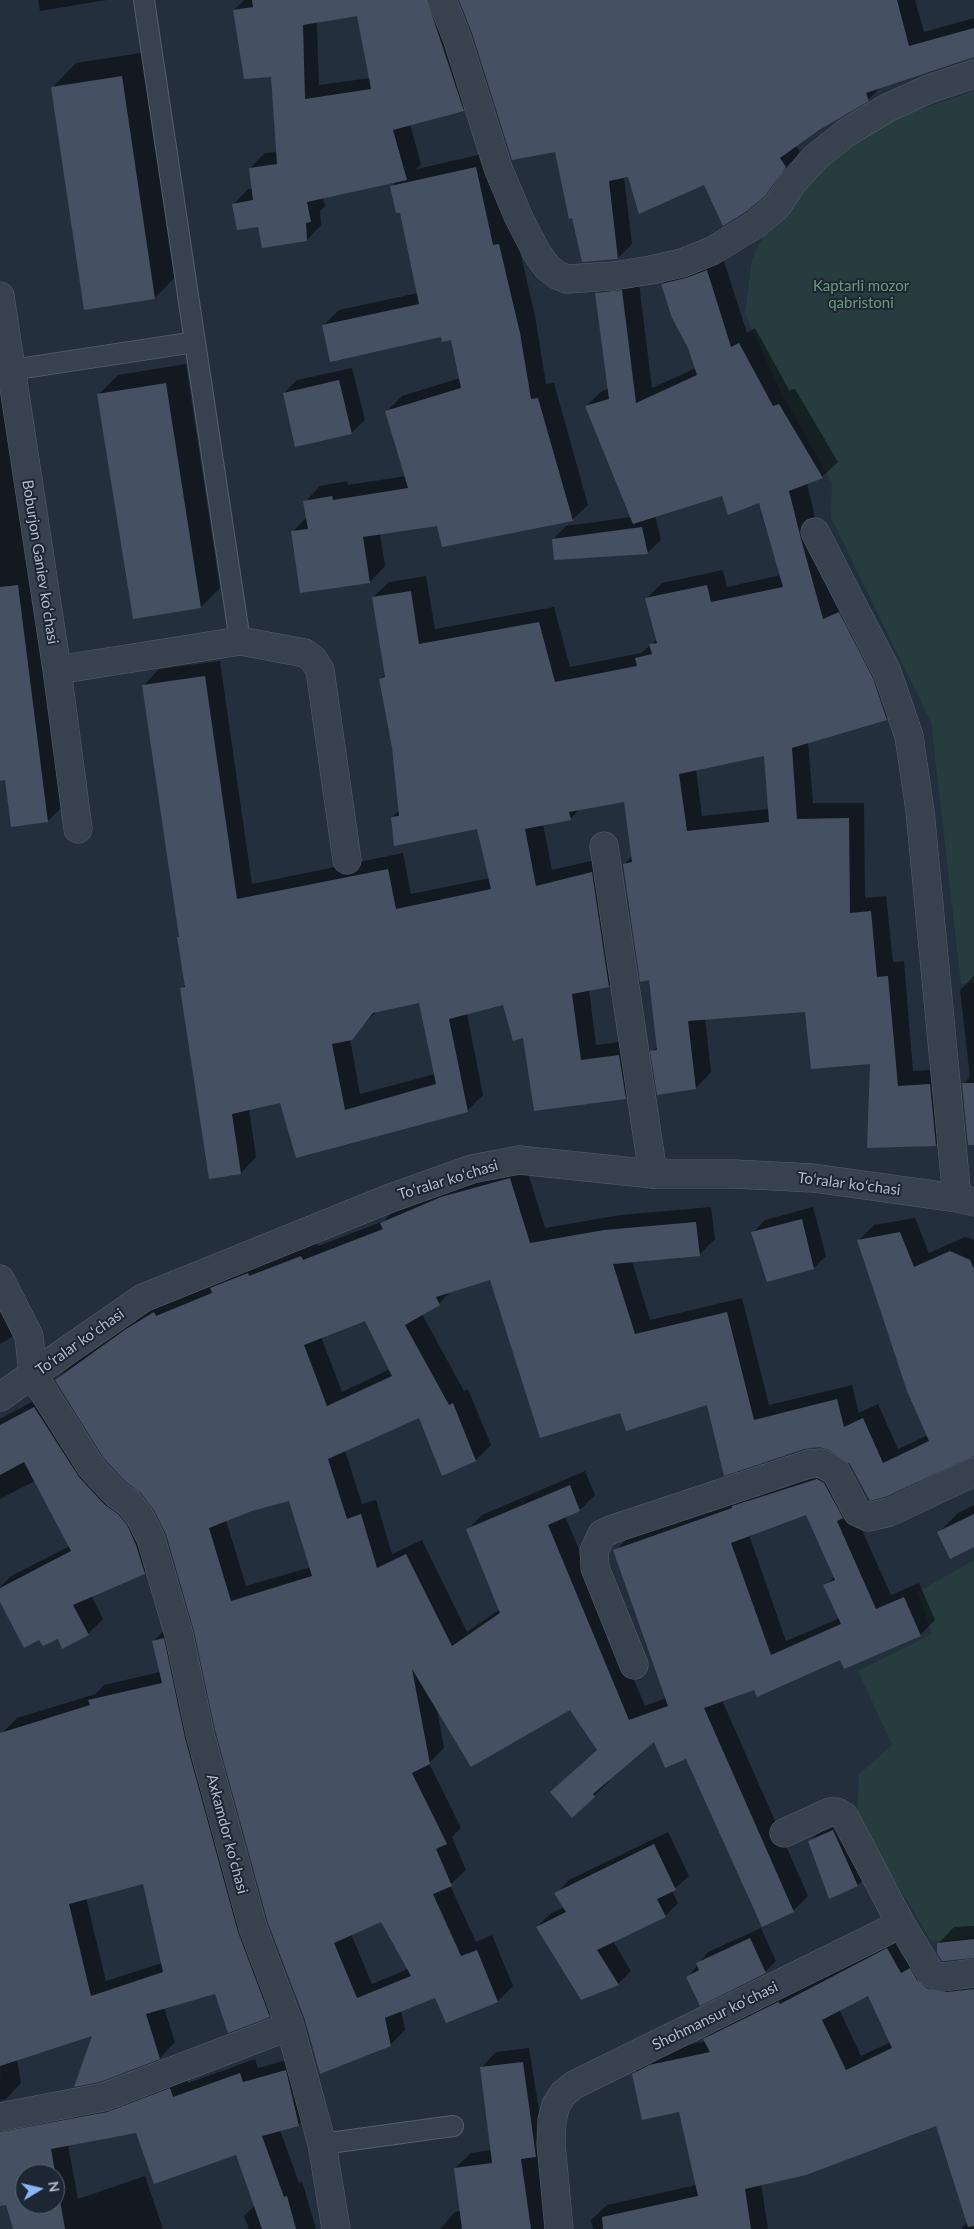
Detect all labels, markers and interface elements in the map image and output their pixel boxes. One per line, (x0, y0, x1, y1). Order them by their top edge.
park label: Kaptarli mozor qabristoni (813, 277, 909, 312)
street label: Boburjon Ganiev koʻchasi (18, 478, 62, 646)
street label: Toʻralar koʻchasi (396, 1156, 500, 1204)
street label: Toʻralar koʻchasi (796, 1169, 902, 1199)
street label: Toʻralar koʻchasi (32, 1305, 128, 1379)
street label: Axkamdor koʻchasi (202, 1772, 252, 1896)
street label: Shohmansur koʻchasi (649, 1978, 781, 2054)
north arrow (15, 2164, 65, 2214)
text: N (45, 2180, 64, 2193)

